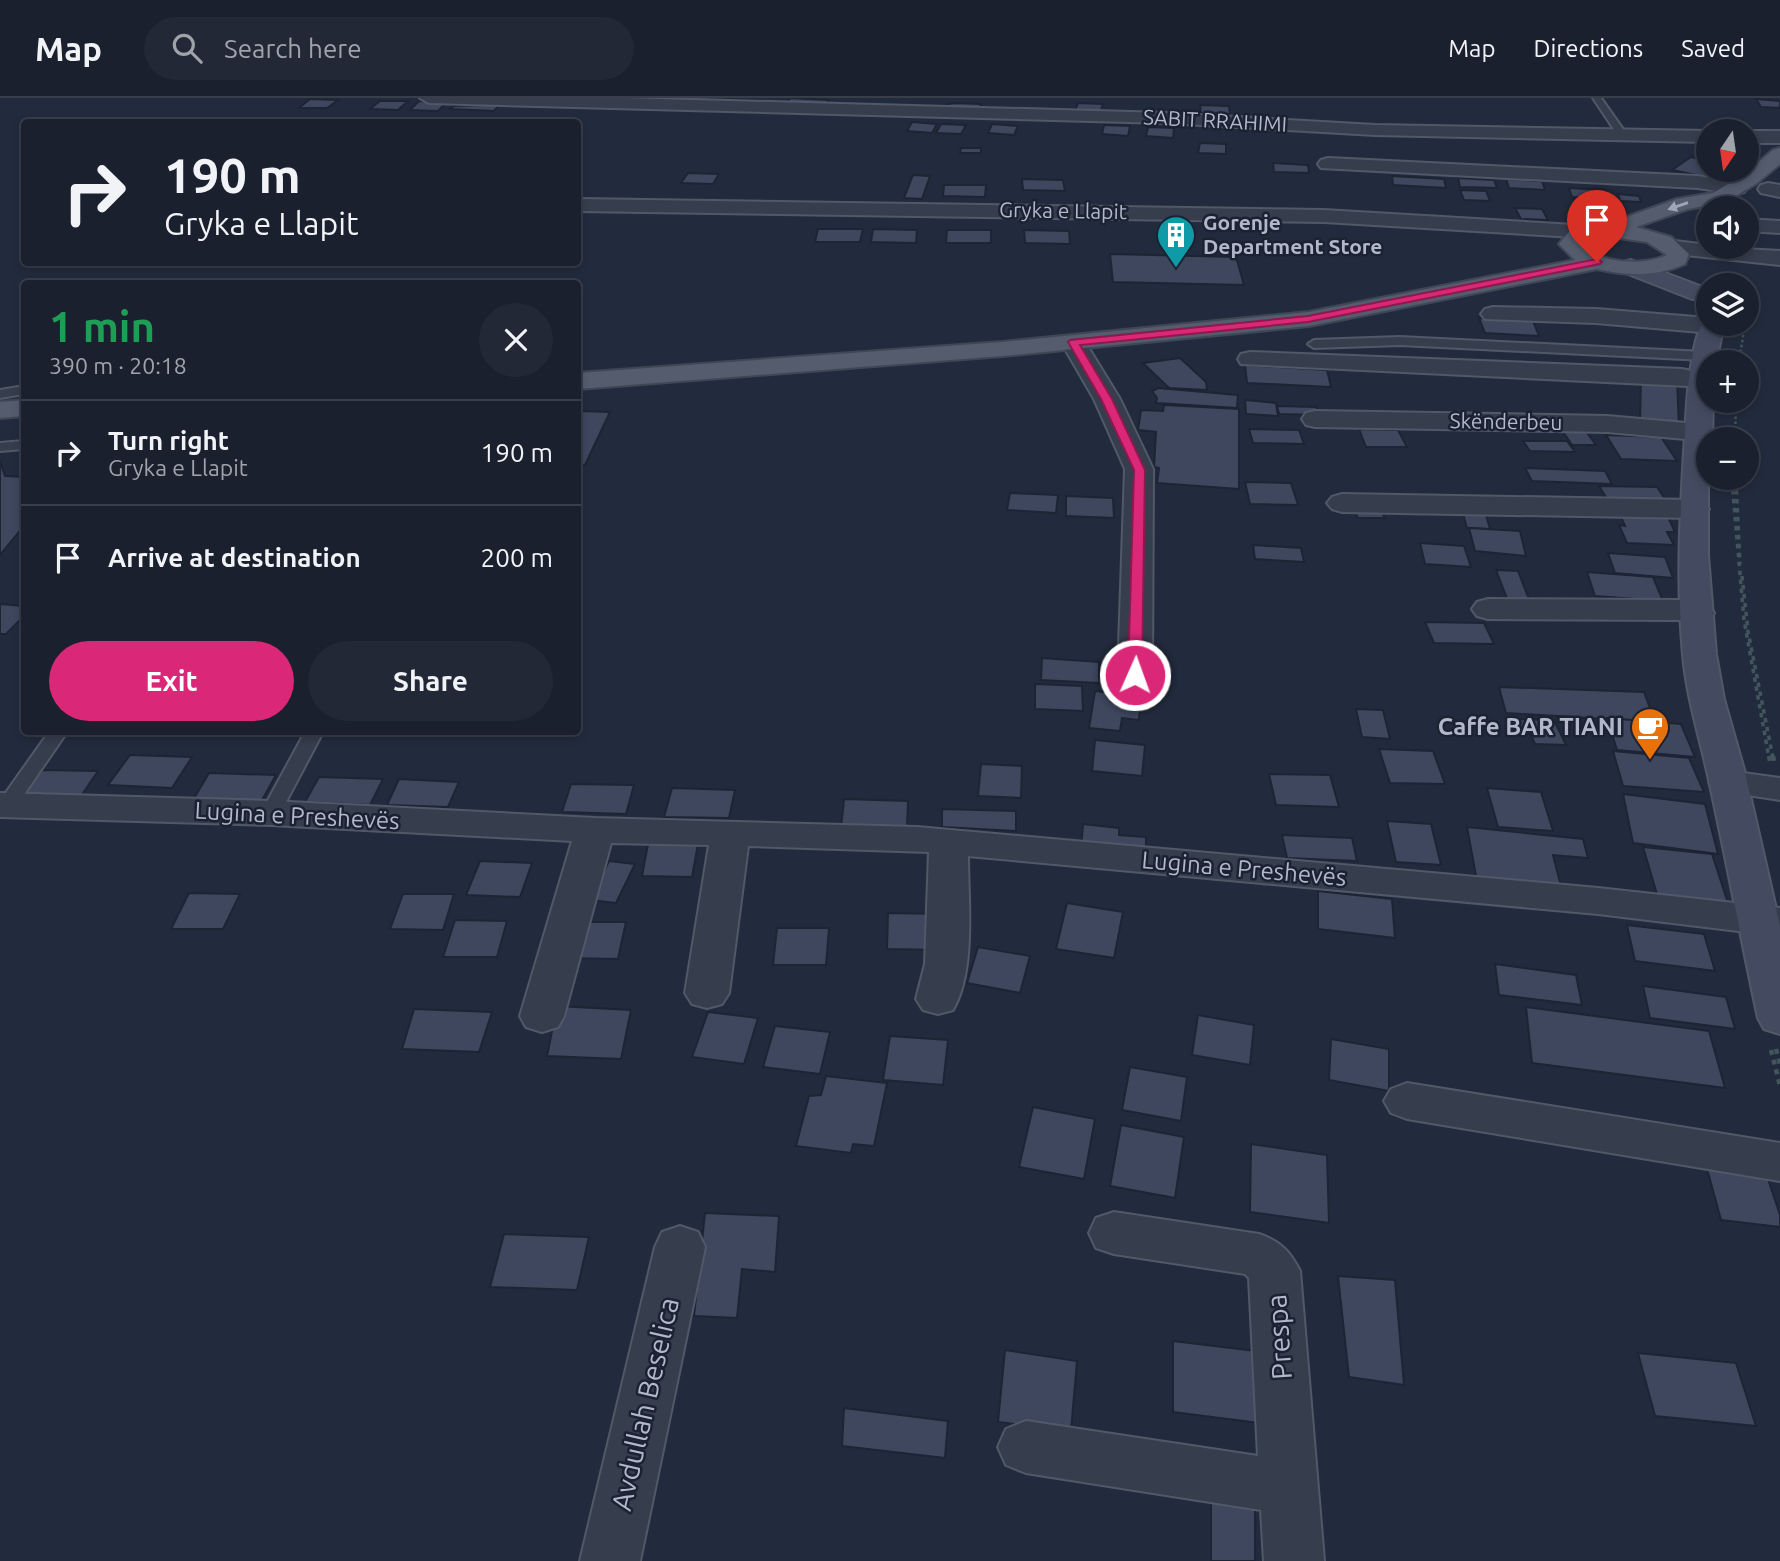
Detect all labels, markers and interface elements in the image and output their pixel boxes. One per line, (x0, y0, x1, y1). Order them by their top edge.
search box (144, 17, 634, 80)
icon: search (168, 29, 206, 67)
text: Map (35, 30, 102, 67)
text: Search here (224, 34, 362, 63)
text: Map (1448, 35, 1495, 62)
text: Directions (1533, 35, 1643, 62)
text: Saved (1681, 35, 1745, 62)
street label: SABIT RRAHIMI (1143, 104, 1288, 136)
north arrow (1696, 119, 1759, 182)
map controls (1696, 119, 1759, 490)
icon: right (49, 147, 140, 238)
text: 190 m (164, 147, 301, 202)
pin (1567, 190, 1627, 262)
button: sound (1696, 196, 1759, 259)
street label: Gryka e Llapit (999, 197, 1127, 223)
icon: arrive (1578, 201, 1616, 239)
one-way arrow (1668, 201, 1689, 212)
text: Gryka e Llapit (164, 205, 359, 241)
place label: Gorenje Department Store (1203, 210, 1382, 258)
building icon: Gorenje Department Store (1155, 214, 1197, 269)
button: layers (1696, 273, 1759, 336)
text: 1 min (49, 303, 155, 350)
button: close (479, 303, 553, 377)
button: + (1696, 350, 1759, 413)
text: 390 m · 20:18 (49, 353, 187, 378)
street label: Skënderbeu (1450, 408, 1562, 434)
text: Turn right (108, 426, 229, 455)
button: − (1696, 427, 1759, 490)
icon: right (49, 434, 87, 472)
text: 190 m (481, 438, 553, 467)
text: Gryka e Llapit (108, 455, 248, 480)
icon: arrive (49, 539, 87, 577)
text: Arrive at destination (108, 543, 361, 572)
text: 200 m (481, 543, 553, 572)
position arrow (1098, 638, 1172, 712)
button: Exit (49, 641, 294, 721)
button: Share (308, 641, 553, 721)
cafe icon: Caffe BAR TIANI (1629, 706, 1671, 761)
place label: Caffe BAR TIANI (1438, 713, 1623, 740)
street label: Lugina e Preshevës (194, 797, 400, 834)
street label: Lugina e Preshevës (1141, 846, 1347, 891)
street label: Prespa (1260, 1293, 1297, 1381)
street label: Avdullah Beselica (605, 1294, 684, 1513)

